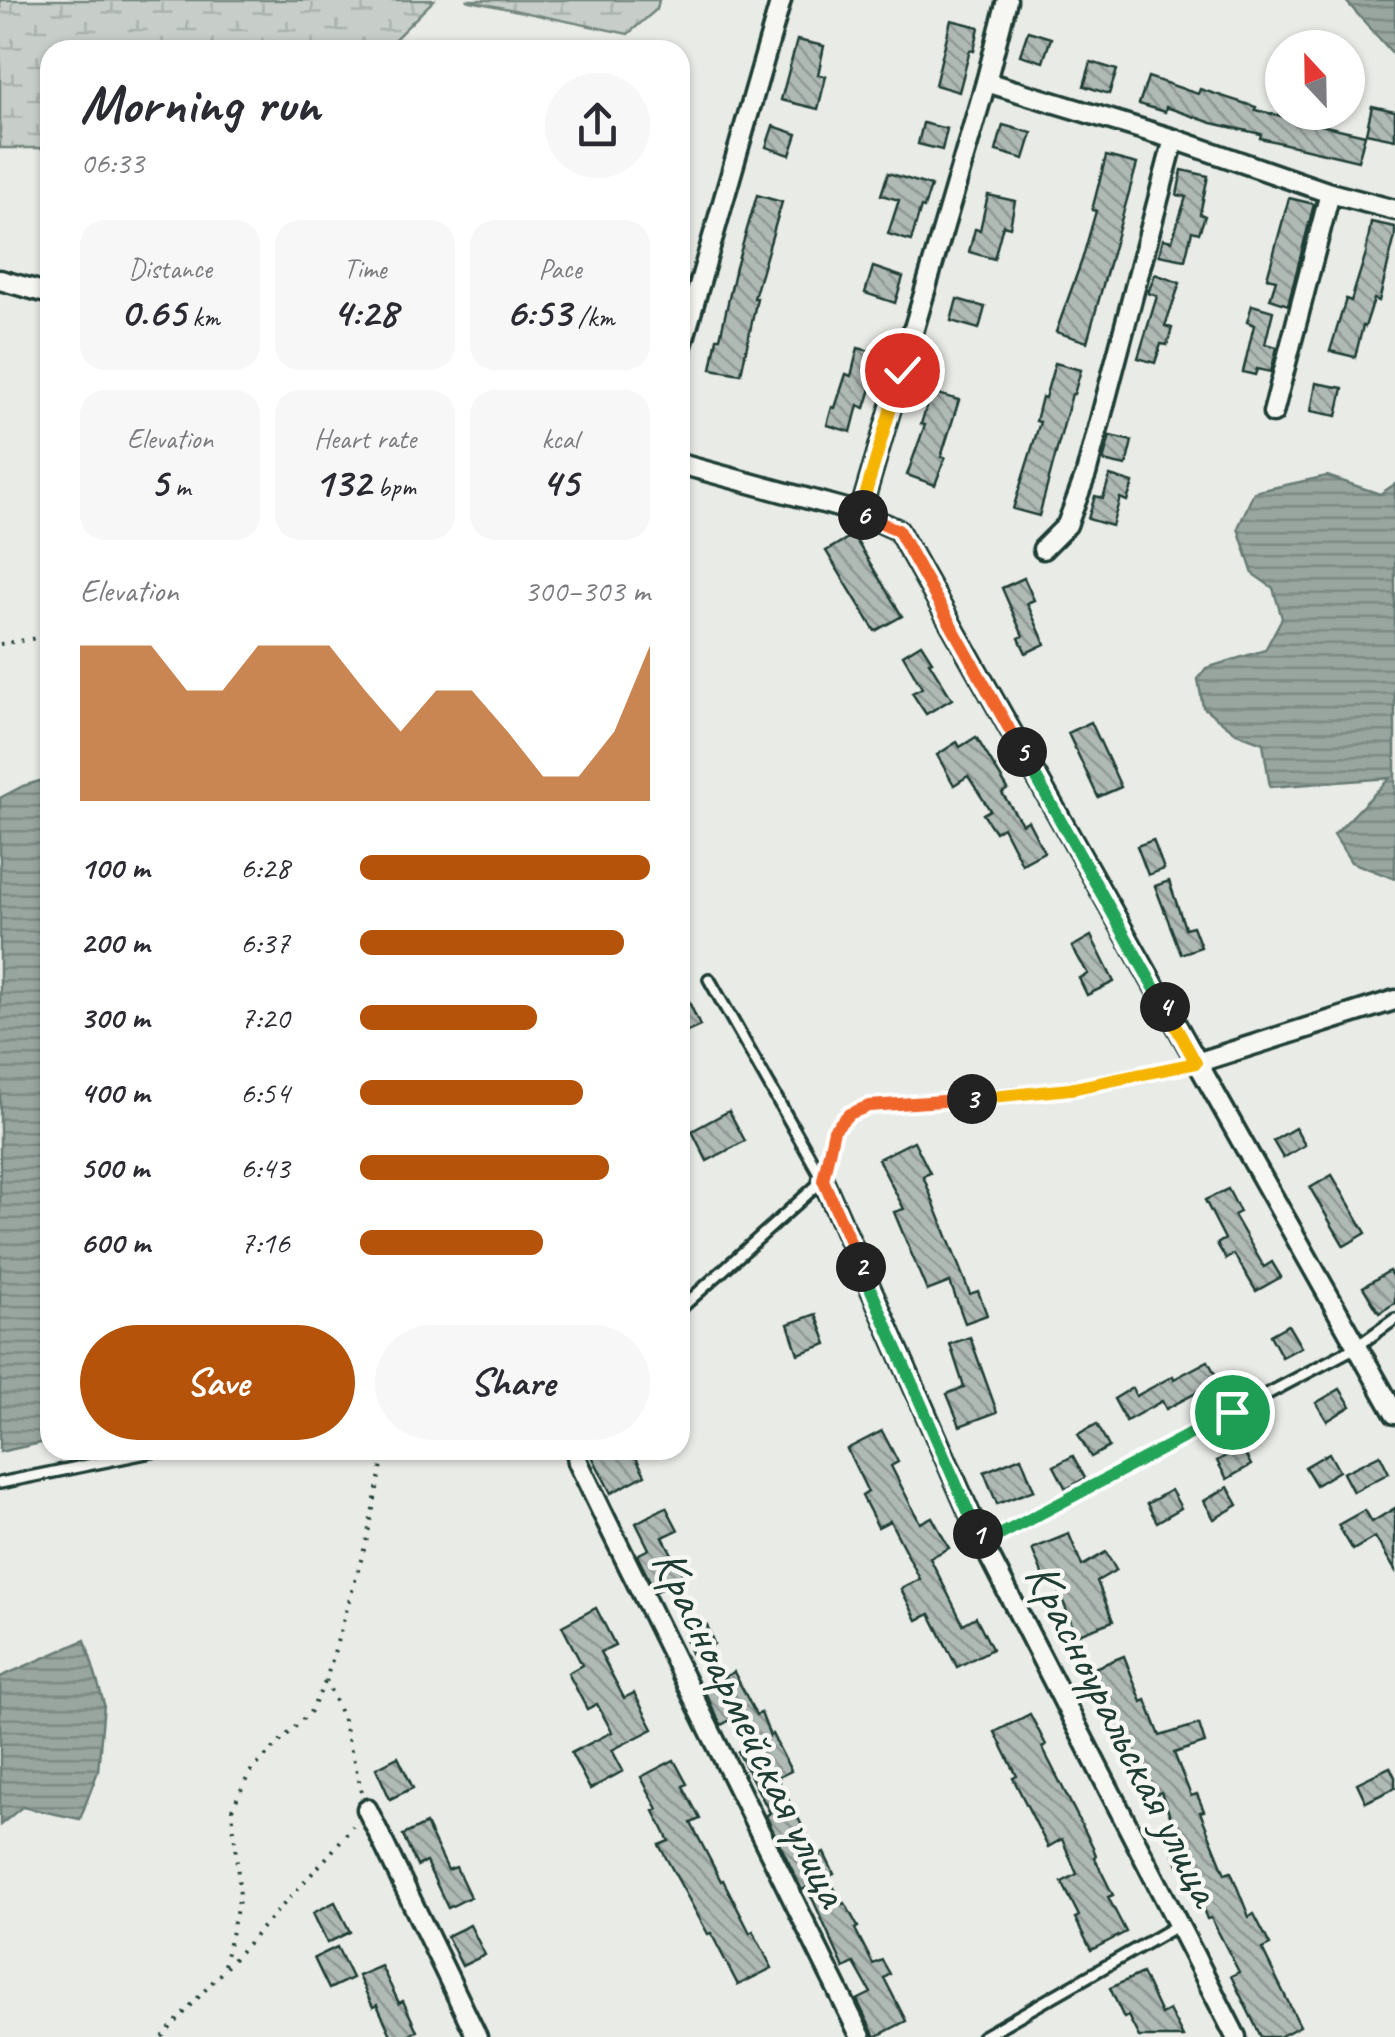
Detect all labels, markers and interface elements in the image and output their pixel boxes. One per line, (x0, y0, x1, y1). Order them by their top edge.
north arrow (1265, 30, 1365, 130)
map controls (1265, 30, 1365, 130)
text: Morning run (80, 69, 320, 139)
button: share (545, 73, 650, 178)
text: 06:33 (80, 142, 144, 183)
text: Distance (128, 251, 212, 286)
text: Time (344, 251, 386, 286)
text: Pace (538, 251, 582, 286)
text: 0.65 (120, 286, 186, 339)
text: 4:28 (332, 286, 398, 339)
text: 6:53 (506, 286, 571, 339)
text: km (186, 299, 220, 334)
text: /km (571, 299, 614, 334)
pin (860, 328, 945, 413)
icon: check (875, 343, 930, 398)
text: Elevation (127, 421, 213, 456)
text: Heart rate (314, 421, 416, 456)
text: kcal (541, 421, 579, 456)
text: 5 (150, 456, 168, 509)
text: 132 (314, 456, 371, 509)
text: 45 (541, 456, 579, 509)
text: m (168, 469, 190, 504)
text: bpm (371, 469, 416, 504)
pin: 6 (838, 490, 888, 540)
text: 6 (856, 497, 870, 532)
text: Elevation (80, 570, 178, 611)
text: 300–303 m (524, 570, 650, 611)
pin: 5 (997, 727, 1047, 777)
text: 5 (1016, 734, 1028, 769)
text: 100 m (80, 847, 149, 888)
text: 6:28 (240, 847, 290, 888)
text: 200 m (80, 922, 149, 963)
text: 6:37 (240, 922, 290, 963)
pin: 4 (1140, 982, 1190, 1032)
text: 4 (1159, 989, 1171, 1024)
text: 300 m (80, 997, 149, 1038)
text: 7:20 (240, 997, 290, 1038)
text: 400 m (80, 1072, 149, 1113)
text: 6:54 (240, 1072, 290, 1113)
pin: 3 (947, 1074, 997, 1124)
text: 3 (966, 1081, 978, 1116)
text: 500 m (80, 1147, 149, 1188)
text: 6:43 (240, 1147, 290, 1188)
text: 600 m (80, 1222, 150, 1263)
text: 7:16 (240, 1222, 290, 1263)
pin: 2 (836, 1242, 886, 1292)
text: 2 (855, 1249, 867, 1284)
button: Save (80, 1325, 355, 1440)
button: Share (375, 1325, 650, 1440)
pin (1190, 1370, 1275, 1455)
icon: arrive (1205, 1385, 1260, 1440)
pin: 1 (953, 1509, 1003, 1559)
text: 1 (972, 1516, 984, 1551)
street label: Красноармейская улица (639, 1539, 865, 1918)
street label: Красноуральская улица (1012, 1552, 1238, 1918)

